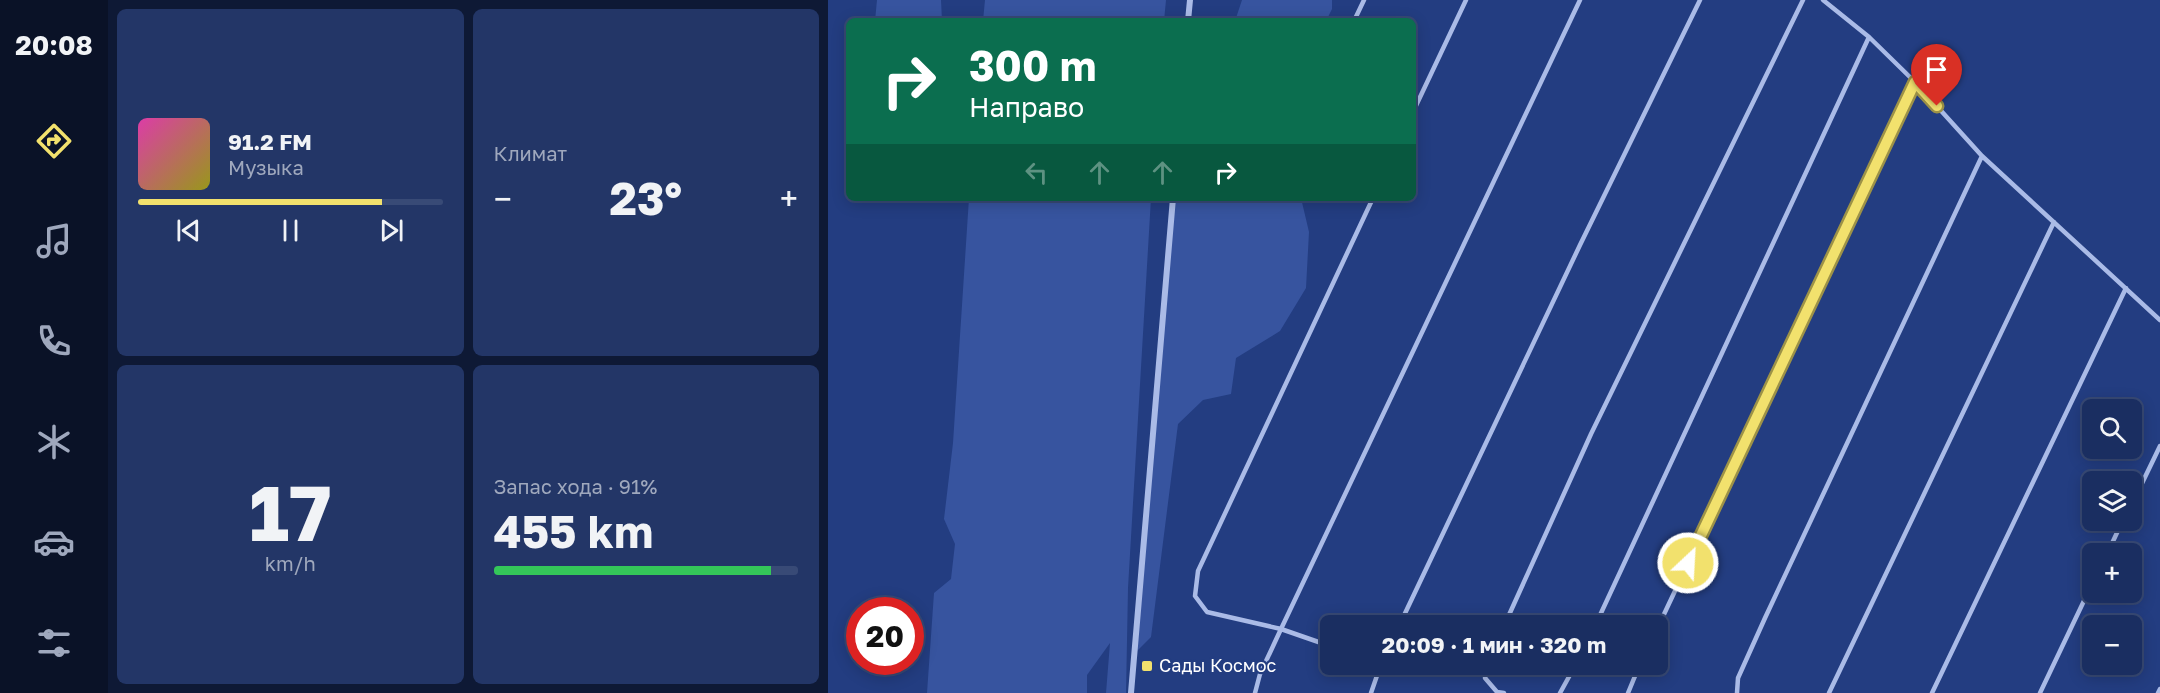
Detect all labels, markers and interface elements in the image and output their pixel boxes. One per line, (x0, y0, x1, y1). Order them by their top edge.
text: 20:08 (15, 29, 93, 61)
text: 300 m (969, 40, 1096, 90)
icon: right (870, 42, 948, 120)
pin (1911, 44, 1962, 106)
icon: arrive (1920, 53, 1953, 86)
text: Направо (969, 91, 1084, 123)
icon: directions (33, 120, 75, 162)
text: 91.2 FM (228, 128, 312, 155)
text: Климат (494, 141, 567, 165)
text: Музыка (228, 155, 304, 179)
icon: left (1020, 156, 1053, 189)
icon: ahead (1083, 156, 1116, 189)
icon: ahead (1146, 156, 1179, 189)
icon: right (1209, 156, 1242, 189)
text: 23° (610, 171, 682, 225)
text: − (494, 179, 512, 218)
text: + (780, 179, 798, 218)
icon: previous (172, 214, 205, 247)
icon: pause (274, 214, 307, 247)
icon: next (375, 214, 408, 247)
icon: music (33, 220, 75, 262)
icon: phone (33, 320, 75, 362)
map controls (2082, 399, 2142, 675)
button: search (2082, 399, 2142, 459)
icon: climate (33, 421, 75, 463)
text: 17 (249, 465, 332, 558)
button: layers (2082, 471, 2142, 531)
text: Запас хода · 91% (494, 474, 657, 498)
text: 455 km (494, 504, 653, 558)
icon: car (33, 521, 75, 563)
position arrow (1656, 531, 1720, 595)
button: + (2082, 543, 2142, 603)
text: km/h (265, 551, 316, 575)
speed limit sign: 20 (846, 597, 924, 675)
button: − (2082, 615, 2142, 675)
icon: filters (33, 622, 75, 664)
text: 20:09 · 1 мин · 320 m (1382, 631, 1606, 658)
place label: Сады Космос (1159, 654, 1277, 676)
marker: Сады Космос (1140, 659, 1154, 673)

